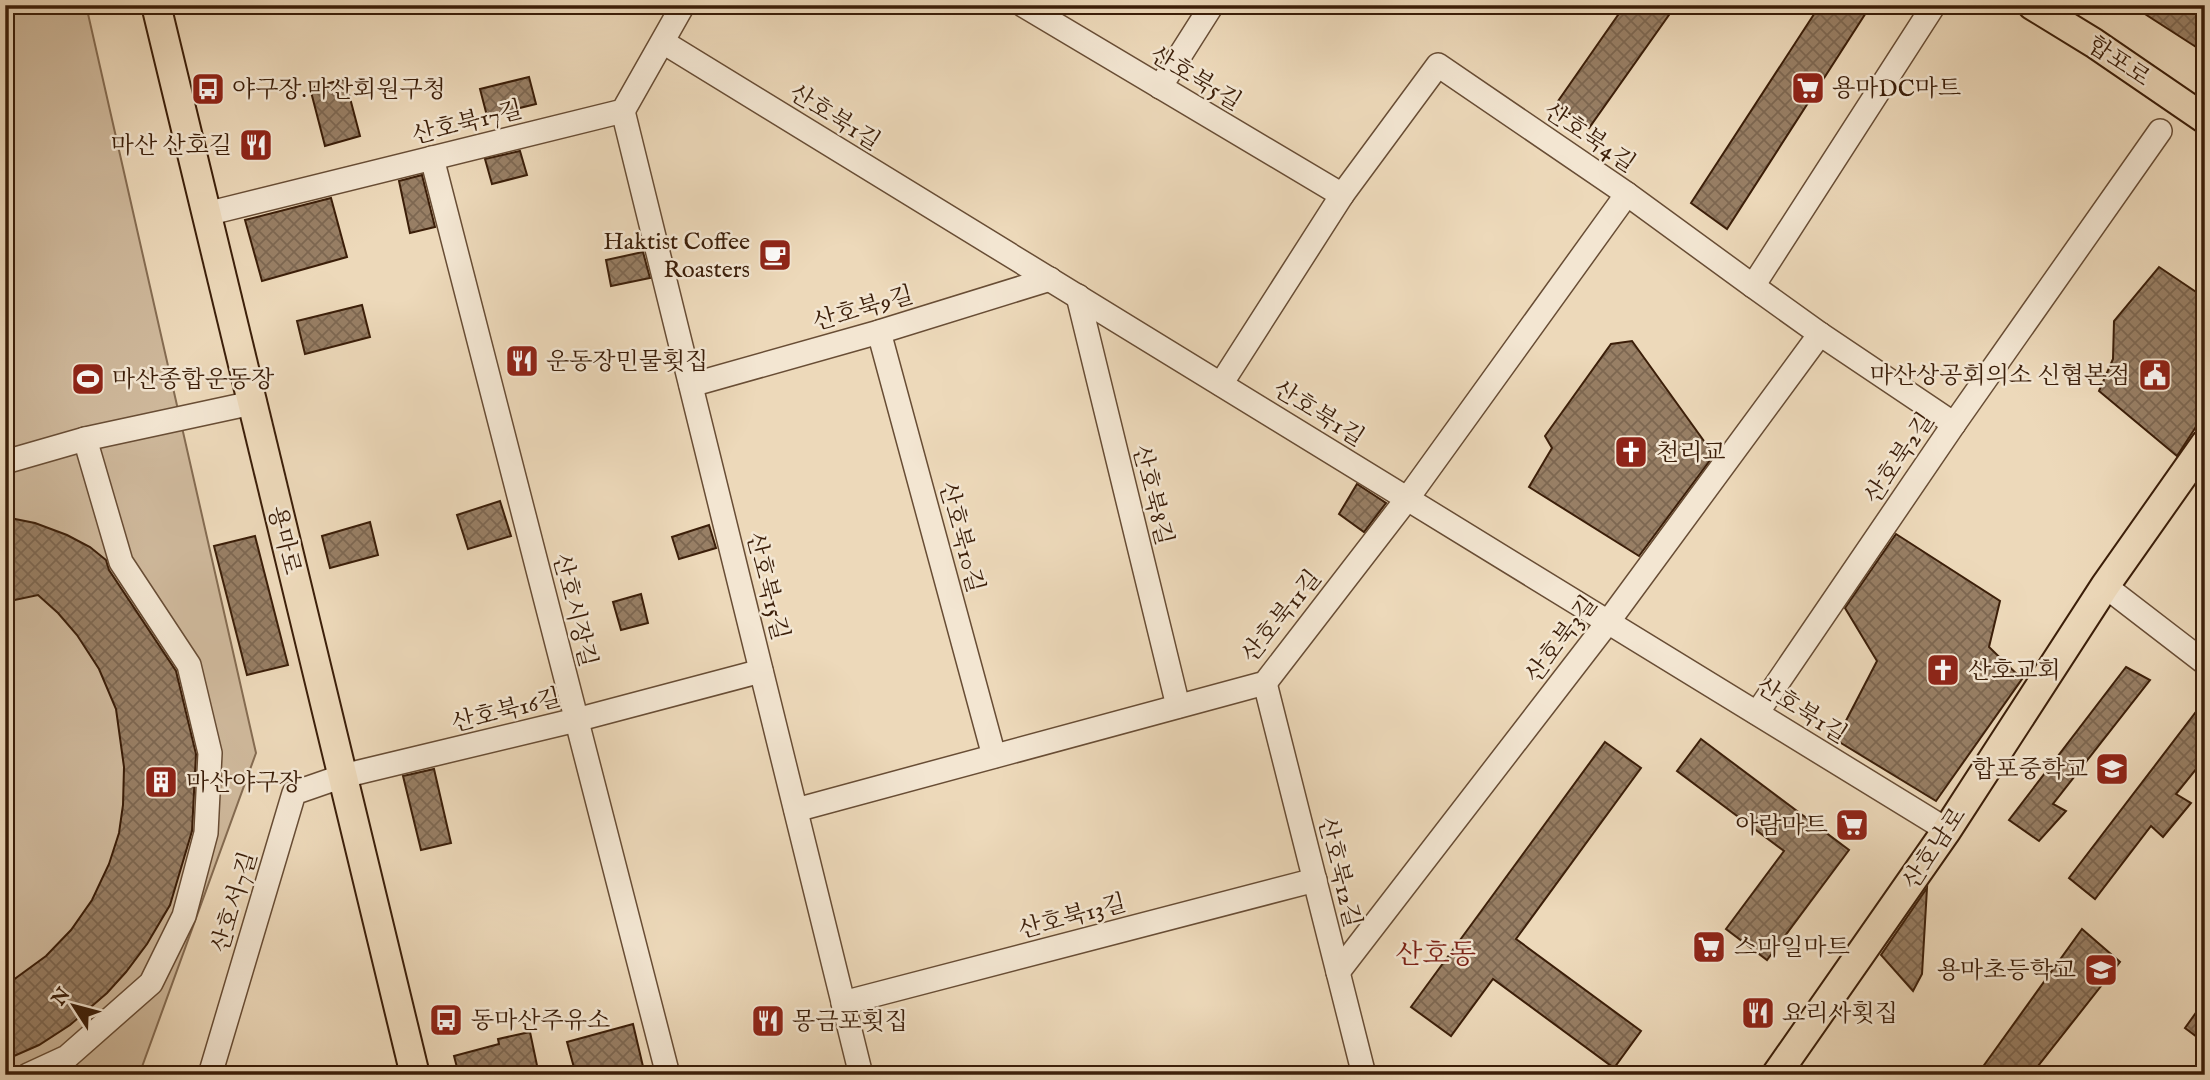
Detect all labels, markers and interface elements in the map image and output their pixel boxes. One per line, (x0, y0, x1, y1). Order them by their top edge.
street label: 합포로 (2081, 30, 2156, 95)
street label: 산호북5길 (1144, 40, 1247, 119)
supermarket icon: 용마DC마트 (1789, 69, 1827, 107)
bus stop icon: 야구장.마산회원구청 (189, 70, 227, 108)
place label: 용마DC마트 (1832, 74, 1961, 105)
place label: 야구장.마산회원구청 (232, 75, 446, 106)
street label: 산호북1길 (783, 78, 886, 158)
street label: 산호북17길 (409, 95, 526, 152)
street label: 산호북4길 (1537, 96, 1641, 180)
restaurant icon: 마산 산호길 (237, 126, 275, 164)
place label: 마산 산호길 (111, 131, 232, 162)
place label: Haktist Coffee Roasters (603, 227, 750, 286)
cafe icon: Haktist Coffee Roasters (756, 236, 794, 274)
street label: 산호북9길 (810, 280, 917, 339)
restaurant icon: 운동장민물횟집 (503, 342, 541, 380)
place label: 운동장민물횟집 (546, 347, 708, 378)
public building icon: 마산상공회의소 신협본점 (2136, 356, 2174, 394)
sports icon: 마산종합운동장 (69, 360, 107, 398)
place label: 마산상공회의소 신협본점 (1870, 361, 2130, 392)
place label: 마산종합운동장 (112, 365, 275, 396)
street label: 산호북1길 (1267, 374, 1370, 454)
street label: 산호북2길 (1858, 407, 1942, 511)
church icon: 천리교 (1612, 433, 1650, 471)
place label: 천리교 (1656, 438, 1726, 469)
street label: 산호북8길 (1124, 442, 1179, 549)
street label: 산호북10길 (931, 479, 990, 596)
street label: 용마로 (260, 503, 307, 578)
street label: 산호북15길 (738, 529, 795, 644)
street label: 산호시장길 (544, 550, 603, 670)
street label: 산호북11길 (1235, 564, 1329, 670)
street label: 산호북3길 (1519, 590, 1605, 690)
church icon: 산호교회 (1924, 651, 1962, 689)
place label: 산호교회 (1968, 656, 2061, 687)
street label: 산호북1길 (1750, 671, 1853, 751)
street label: 산호북16길 (448, 683, 564, 740)
school or university icon: 합포중학교 (2093, 750, 2131, 788)
place label: 합포중학교 (1972, 755, 2088, 786)
building icon: 마산야구장 (142, 763, 180, 801)
place label: 마산야구장 (186, 768, 303, 799)
street label: 산호남로 (1896, 802, 1974, 896)
supermarket icon: 아람마트 (1833, 806, 1871, 844)
place label: 아람마트 (1735, 811, 1828, 842)
street label: 산호북12길 (1310, 814, 1367, 931)
street label: 산호서7길 (205, 848, 265, 957)
street label: 산호북13길 (1015, 888, 1130, 947)
supermarket icon: 스마일마트 (1690, 928, 1728, 966)
place label: 스마일마트 (1734, 933, 1850, 964)
district label: 산호동 (1395, 938, 1477, 973)
school or university icon: 용마초등학교 (2082, 951, 2120, 989)
place label: 용마초등학교 (1937, 956, 2076, 987)
north arrow (38, 972, 108, 1042)
text: N (47, 983, 77, 1012)
restaurant icon: 요리사횟집 (1739, 994, 1777, 1032)
place label: 요리사횟집 (1782, 999, 1898, 1030)
bus stop icon: 동마산주유소 (427, 1001, 465, 1039)
restaurant icon: 몽금포횟집 (749, 1002, 787, 1040)
place label: 동마산주유소 (471, 1006, 610, 1037)
place label: 몽금포횟집 (792, 1007, 908, 1038)

